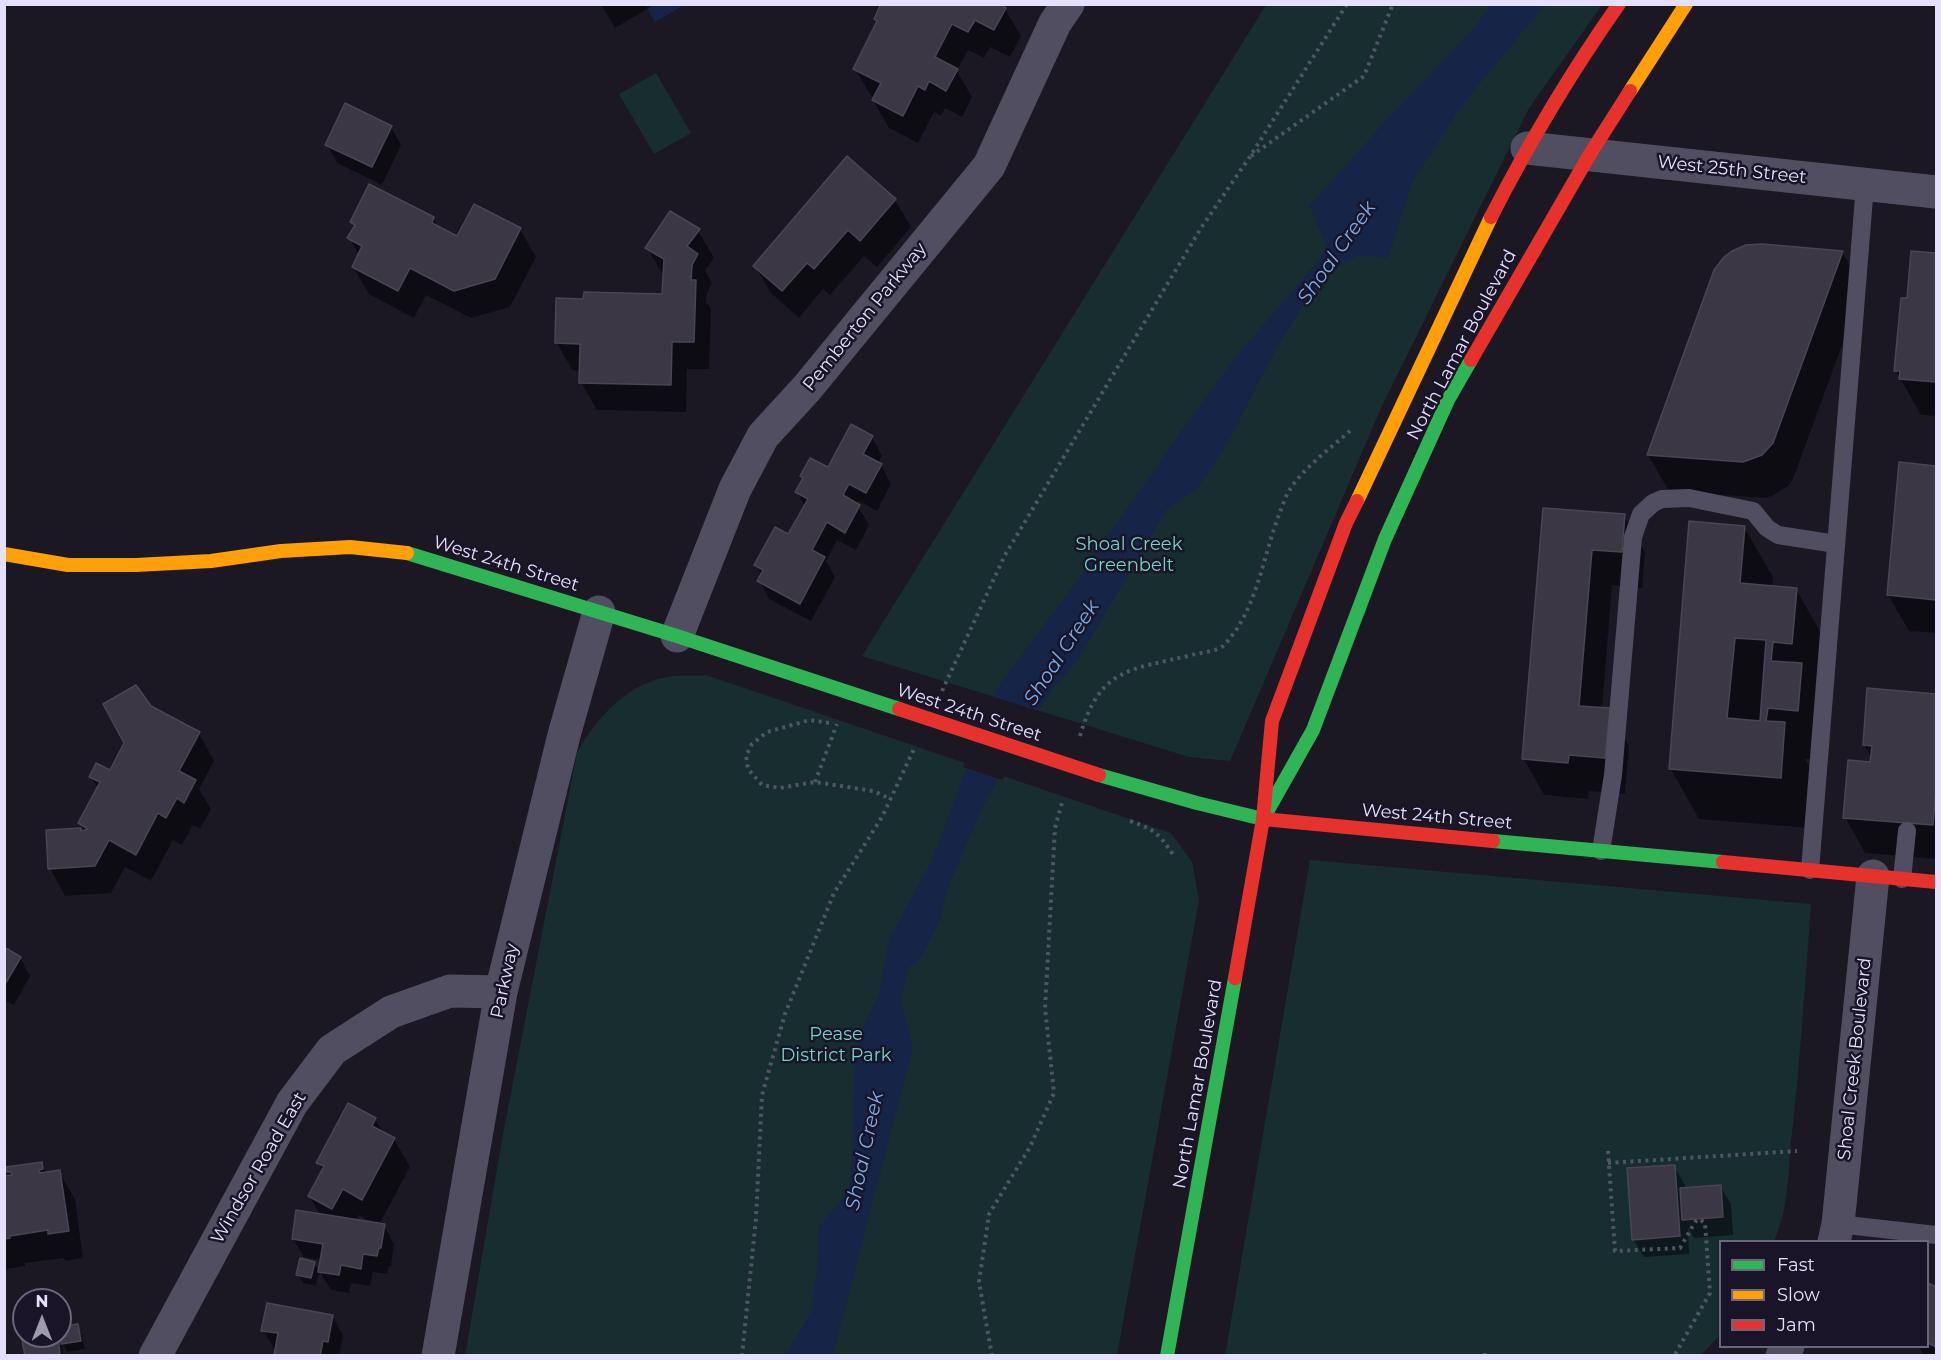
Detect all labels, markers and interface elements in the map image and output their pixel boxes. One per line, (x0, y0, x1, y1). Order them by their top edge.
street label: West 25th Street (1656, 151, 1808, 189)
water label: Shoal Creek (1293, 197, 1381, 309)
street label: Pemberton Parkway (799, 239, 931, 395)
street label: North Lamar Boulevard (1403, 246, 1521, 444)
street label: West 24th Street (431, 532, 581, 596)
park label: Shoal Creek Greenbelt (1076, 534, 1182, 576)
water label: Shoal Creek (1019, 596, 1105, 710)
street label: West 24th Street (894, 679, 1044, 747)
street label: West 24th Street (1361, 800, 1513, 834)
street label: Parkway (487, 942, 523, 1020)
street label: Shoal Creek Boulevard (1834, 957, 1876, 1161)
street label: North Lamar Boulevard (1169, 978, 1227, 1190)
park label: Pease District Park (780, 1024, 892, 1066)
street label: Windsor Road East (207, 1088, 311, 1248)
water label: Shoal Creek (841, 1089, 889, 1213)
legend (1719, 1240, 1929, 1348)
text: Fast (1777, 1254, 1815, 1276)
text: Slow (1777, 1284, 1820, 1306)
north arrow (12, 1288, 72, 1348)
text: N (36, 1292, 48, 1311)
text: Jam (1777, 1314, 1816, 1336)

